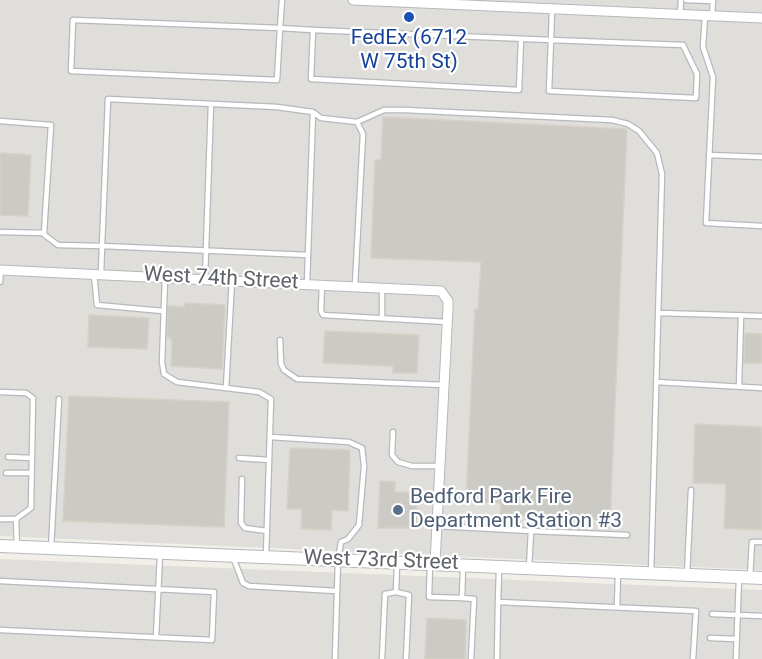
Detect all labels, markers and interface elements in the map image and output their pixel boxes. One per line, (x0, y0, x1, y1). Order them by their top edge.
marker: FedEx (6712 W 75th St) (402, 10, 416, 24)
place label: FedEx (6712 W 75th St) (351, 26, 467, 76)
street label: West 74th Street (143, 262, 299, 296)
place label: Bedford Park Fire Department Station #3 (410, 485, 622, 535)
marker: Bedford Park Fire Department Station #3 (391, 503, 405, 517)
street label: West 73rd Street (303, 546, 459, 576)

